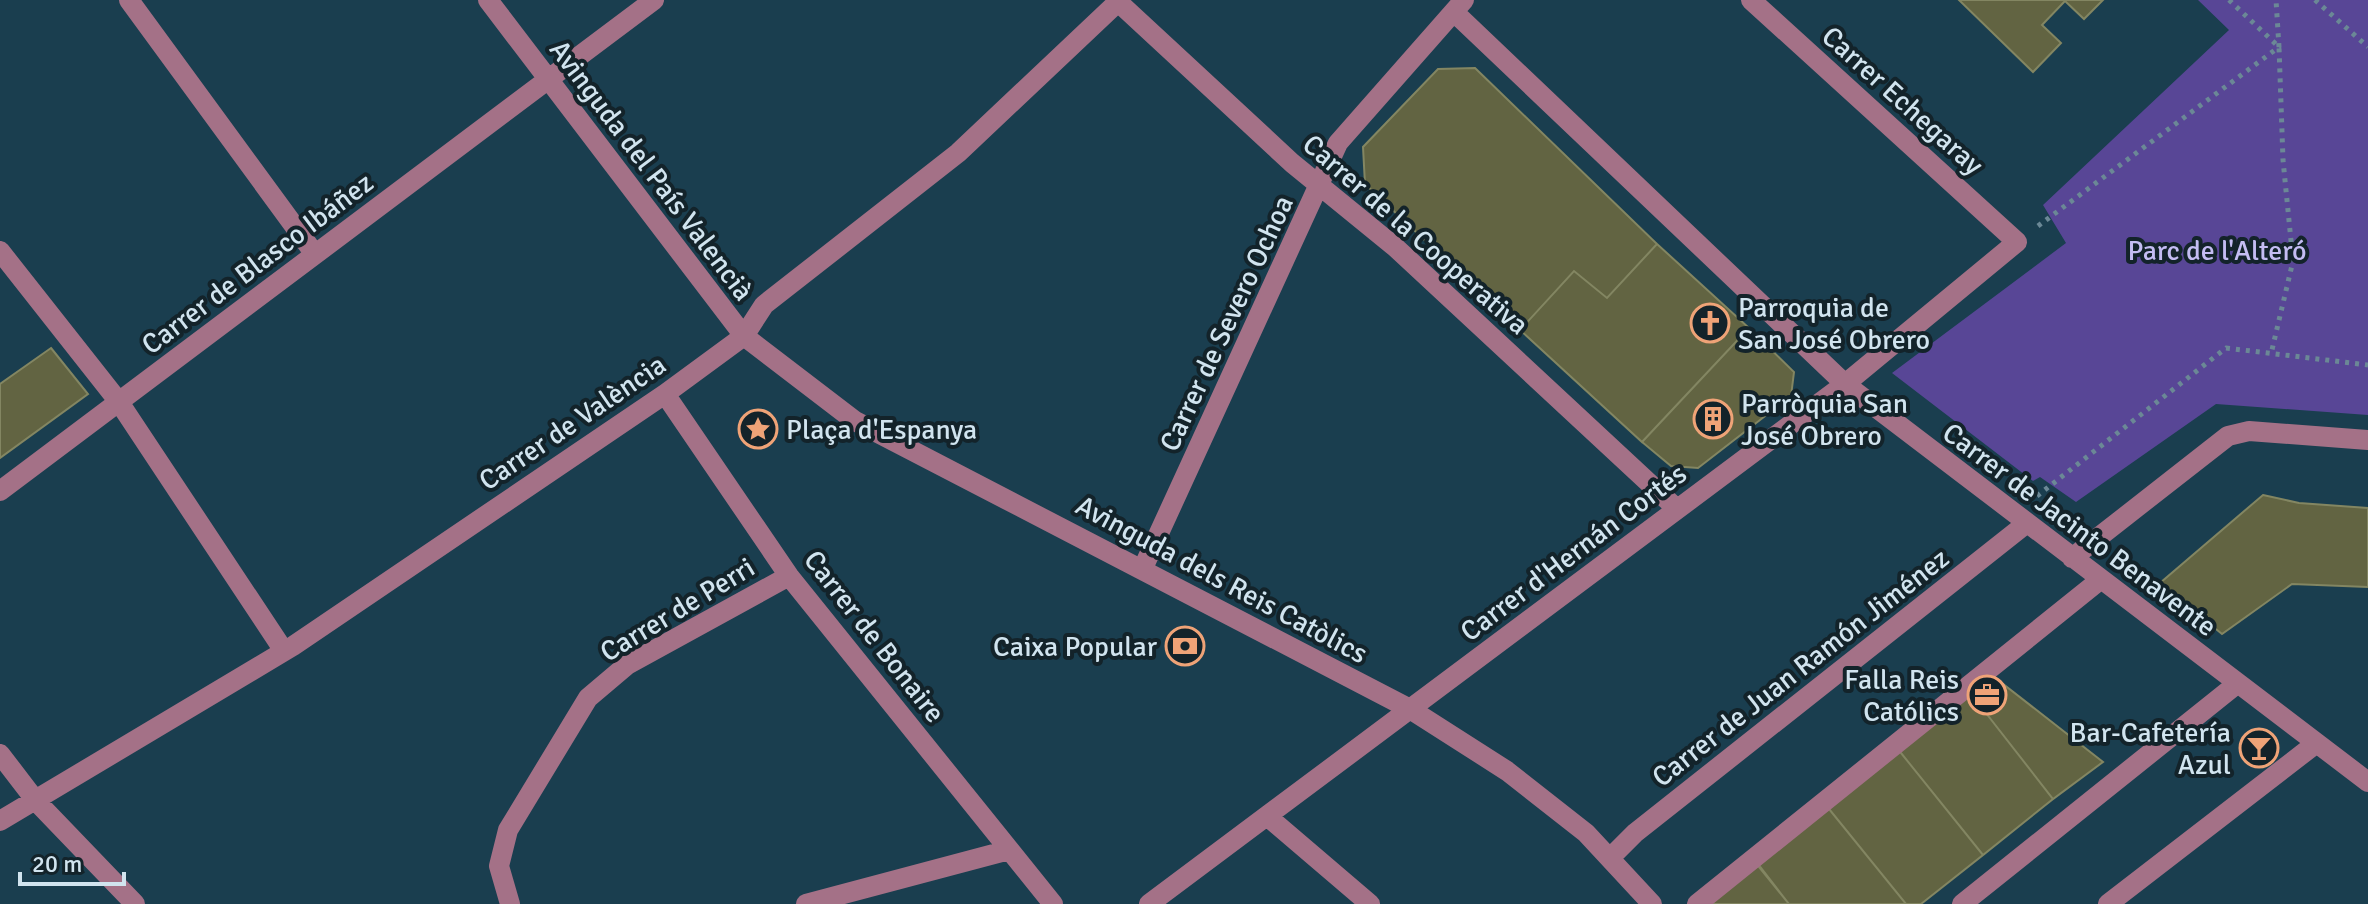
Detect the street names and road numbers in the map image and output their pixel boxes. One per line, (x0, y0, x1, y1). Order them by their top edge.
street label: Carrer Echegaray (1815, 19, 1990, 182)
street label: Avinguda del País Valencià (542, 34, 760, 308)
street label: Carrer de la Cooperativa (1296, 127, 1535, 342)
street label: Carrer de Blasco Ibáñez (135, 166, 380, 362)
street label: Carrer de Severo Ochoa (1153, 190, 1301, 457)
street label: Carrer de València (473, 348, 672, 498)
street label: Carrer de Jacinto Benavente (1936, 416, 2223, 644)
street label: Carrer d'Hernán Cortés (1454, 457, 1693, 649)
street label: Avinguda dels Reis Catòlics (1070, 489, 1373, 671)
street label: Carrer de Juan Ramón Jiménez (1645, 541, 1956, 794)
street label: Carrer de Bonaire (797, 544, 952, 729)
street label: Carrer de Perri (594, 550, 761, 669)

